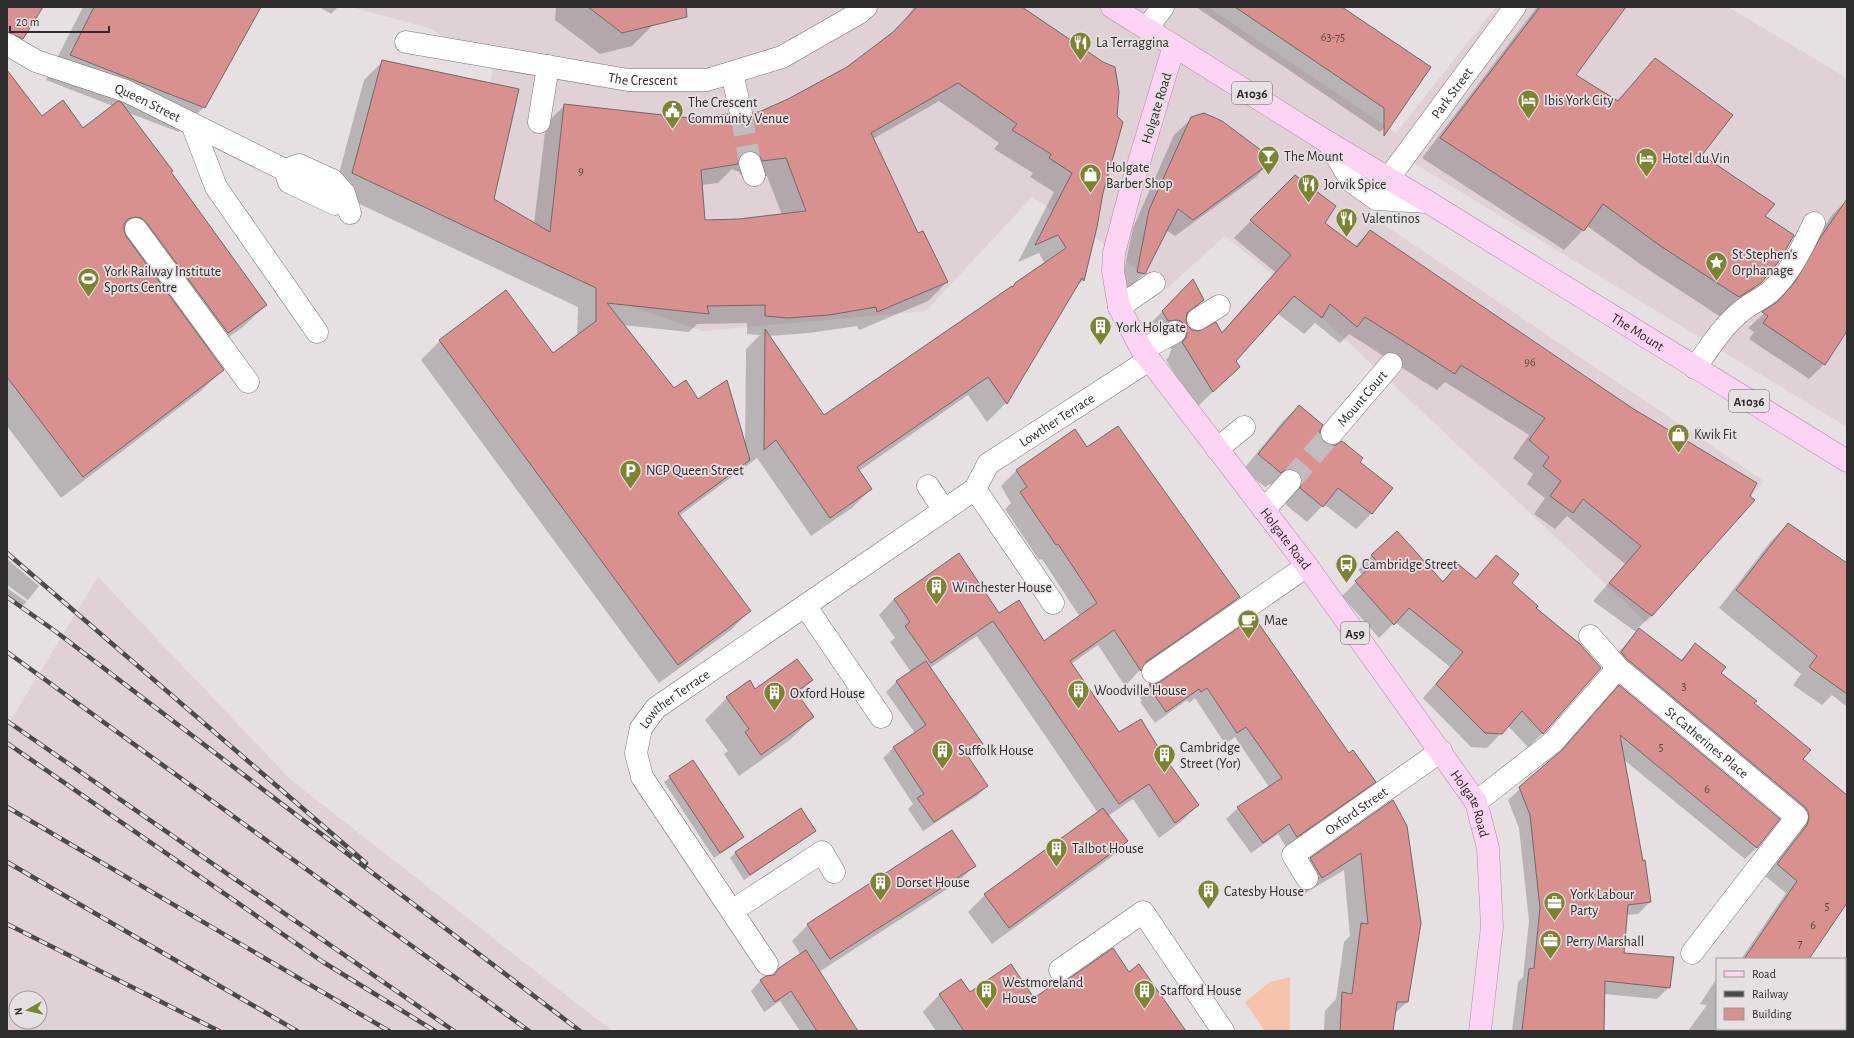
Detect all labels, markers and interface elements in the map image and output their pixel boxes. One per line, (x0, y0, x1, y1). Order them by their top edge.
scale bar (10, 8, 109, 34)
text: 20 m (16, 16, 39, 28)
restaurant icon: La Terraggina (1067, 29, 1093, 62)
house number: 63-75 (1321, 31, 1345, 43)
place label: La Terraggina (1096, 36, 1170, 50)
street label: Park Street (1429, 65, 1476, 122)
street label: The Crescent (607, 71, 678, 88)
street label: Holgate Road (1139, 71, 1174, 146)
street label: Queen Street (113, 82, 183, 125)
road number: A1036 (1232, 82, 1272, 104)
hotel icon: Ibis York City (1516, 87, 1542, 120)
place label: Ibis York City (1544, 94, 1613, 108)
place label: The Crescent Community Venue (688, 96, 789, 126)
public building icon: The Crescent Community Venue (659, 97, 685, 130)
bar icon: The Mount (1255, 143, 1281, 176)
hotel icon: Hotel du Vin (1633, 145, 1659, 178)
place label: The Mount (1284, 150, 1344, 164)
place label: Hotel du Vin (1662, 152, 1730, 166)
place label: Holgate Barber Shop (1106, 161, 1173, 191)
shop icon: Holgate Barber Shop (1077, 162, 1103, 195)
house number: 9 (578, 165, 584, 177)
restaurant icon: Jorvik Spice (1296, 171, 1322, 204)
place label: Jorvik Spice (1324, 178, 1386, 192)
restaurant icon: Valentinos (1334, 205, 1360, 238)
place label: Valentinos (1362, 212, 1420, 226)
place label: St Stephen's Orphanage (1732, 248, 1797, 278)
place icon: St Stephen's Orphanage (1704, 249, 1730, 282)
place label: York Railway Institute Sports Centre (104, 265, 221, 295)
sports icon: York Railway Institute Sports Centre (76, 266, 102, 299)
street label: The Mount (1608, 311, 1667, 354)
building icon: York Holgate (1087, 314, 1113, 347)
place label: York Holgate (1116, 321, 1186, 335)
house number: 96 (1524, 356, 1536, 368)
street label: Mount Court (1335, 368, 1391, 429)
road number: A1036 (1729, 390, 1769, 412)
street label: Lowther Terrace (1017, 391, 1097, 450)
shop icon: Kwik Fit (1666, 421, 1692, 454)
place label: Kwik Fit (1694, 428, 1737, 442)
parking icon: NCP Queen Street (617, 457, 643, 490)
place label: NCP Queen Street (646, 464, 744, 478)
street label: Holgate Road (1257, 506, 1313, 573)
bus stop icon: Cambridge Street (1333, 551, 1359, 584)
place label: Cambridge Street (1362, 558, 1458, 572)
building icon: Winchester House (924, 574, 950, 607)
place label: Winchester House (952, 581, 1052, 595)
cafe icon: Mae (1235, 607, 1261, 640)
place label: Mae (1264, 614, 1288, 628)
road number: A59 (1341, 622, 1369, 644)
street label: Lowther Terrace (637, 667, 713, 732)
building icon: Woodville House (1066, 677, 1092, 710)
building icon: Oxford House (761, 680, 787, 713)
house number: 3 (1682, 680, 1687, 692)
place label: Woodville House (1094, 684, 1187, 698)
place label: Oxford House (790, 687, 865, 701)
street label: St Catherines Place (1662, 704, 1751, 781)
building icon: Suffolk House (930, 737, 956, 770)
place label: Cambridge Street (Yor) (1180, 741, 1241, 771)
house number: 5 (1658, 741, 1664, 753)
building icon: Cambridge Street (Yor) (1152, 742, 1178, 775)
place label: Suffolk House (958, 744, 1034, 758)
street label: Holgate Road (1448, 768, 1491, 839)
house number: 6 (1704, 783, 1710, 795)
street label: Oxford Street (1323, 785, 1391, 838)
building icon: Talbot House (1043, 835, 1069, 868)
place label: Talbot House (1072, 842, 1144, 856)
building icon: Dorset House (868, 869, 894, 902)
place label: Dorset House (896, 876, 970, 890)
building icon: Catesby House (1195, 878, 1221, 911)
place label: Catesby House (1224, 885, 1304, 899)
place label: York Labour Party (1570, 888, 1635, 918)
office icon: York Labour Party (1542, 889, 1568, 922)
house number: 5 (1824, 900, 1830, 912)
house number: 6 (1810, 919, 1816, 931)
office icon: Perry Marshall (1538, 928, 1564, 961)
place label: Perry Marshall (1566, 935, 1644, 949)
house number: 7 (1797, 937, 1803, 949)
legend (1716, 958, 1846, 1030)
text: Road (1752, 968, 1776, 980)
place label: Westmoreland House (1002, 976, 1083, 1006)
building icon: Westmoreland House (974, 977, 1000, 1010)
building icon: Stafford House (1132, 977, 1158, 1010)
place label: Stafford House (1160, 984, 1241, 998)
text: Railway (1752, 988, 1788, 1001)
north arrow (8, 990, 48, 1030)
text: N (13, 1007, 25, 1016)
text: Building (1752, 1008, 1792, 1020)

